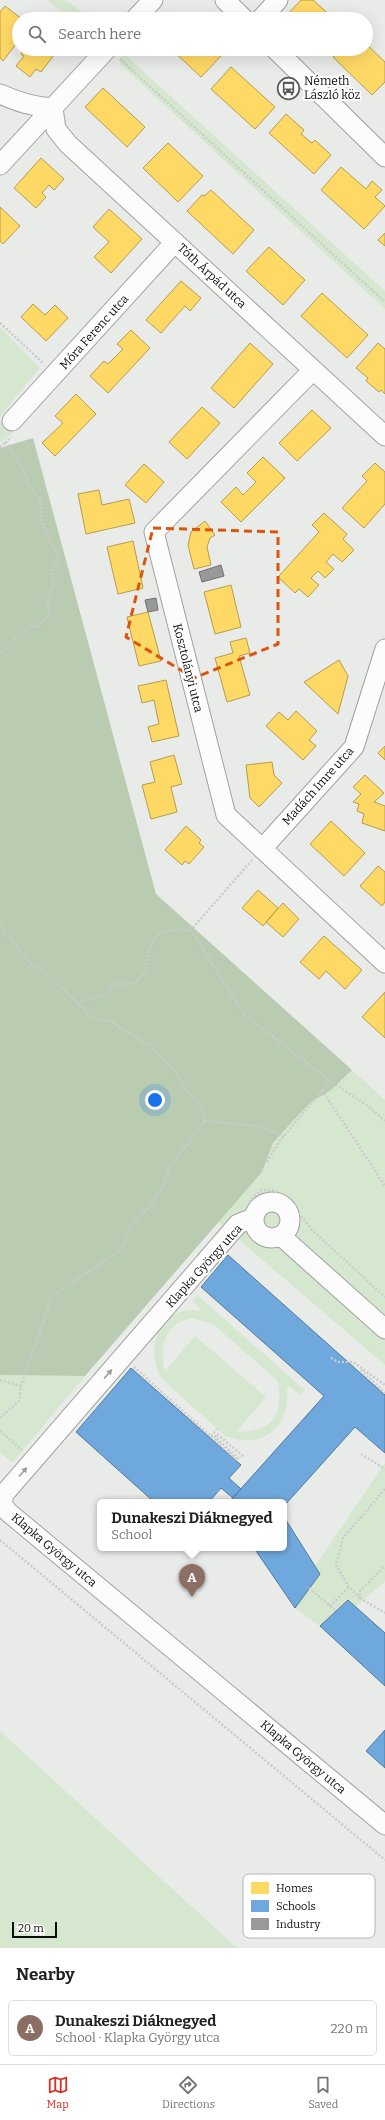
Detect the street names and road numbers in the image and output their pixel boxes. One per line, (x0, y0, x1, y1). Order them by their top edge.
street label: Tóth Árpád utca (175, 240, 250, 311)
street label: Móra Ferenc utca (57, 291, 132, 372)
street label: Kosztolányi utca (170, 622, 206, 714)
street label: Madách Imre utca (279, 744, 357, 828)
street label: Klapka György utca (163, 1221, 245, 1310)
street label: Klapka György utca (8, 1510, 100, 1590)
street label: Klapka György utca (257, 1717, 349, 1797)

